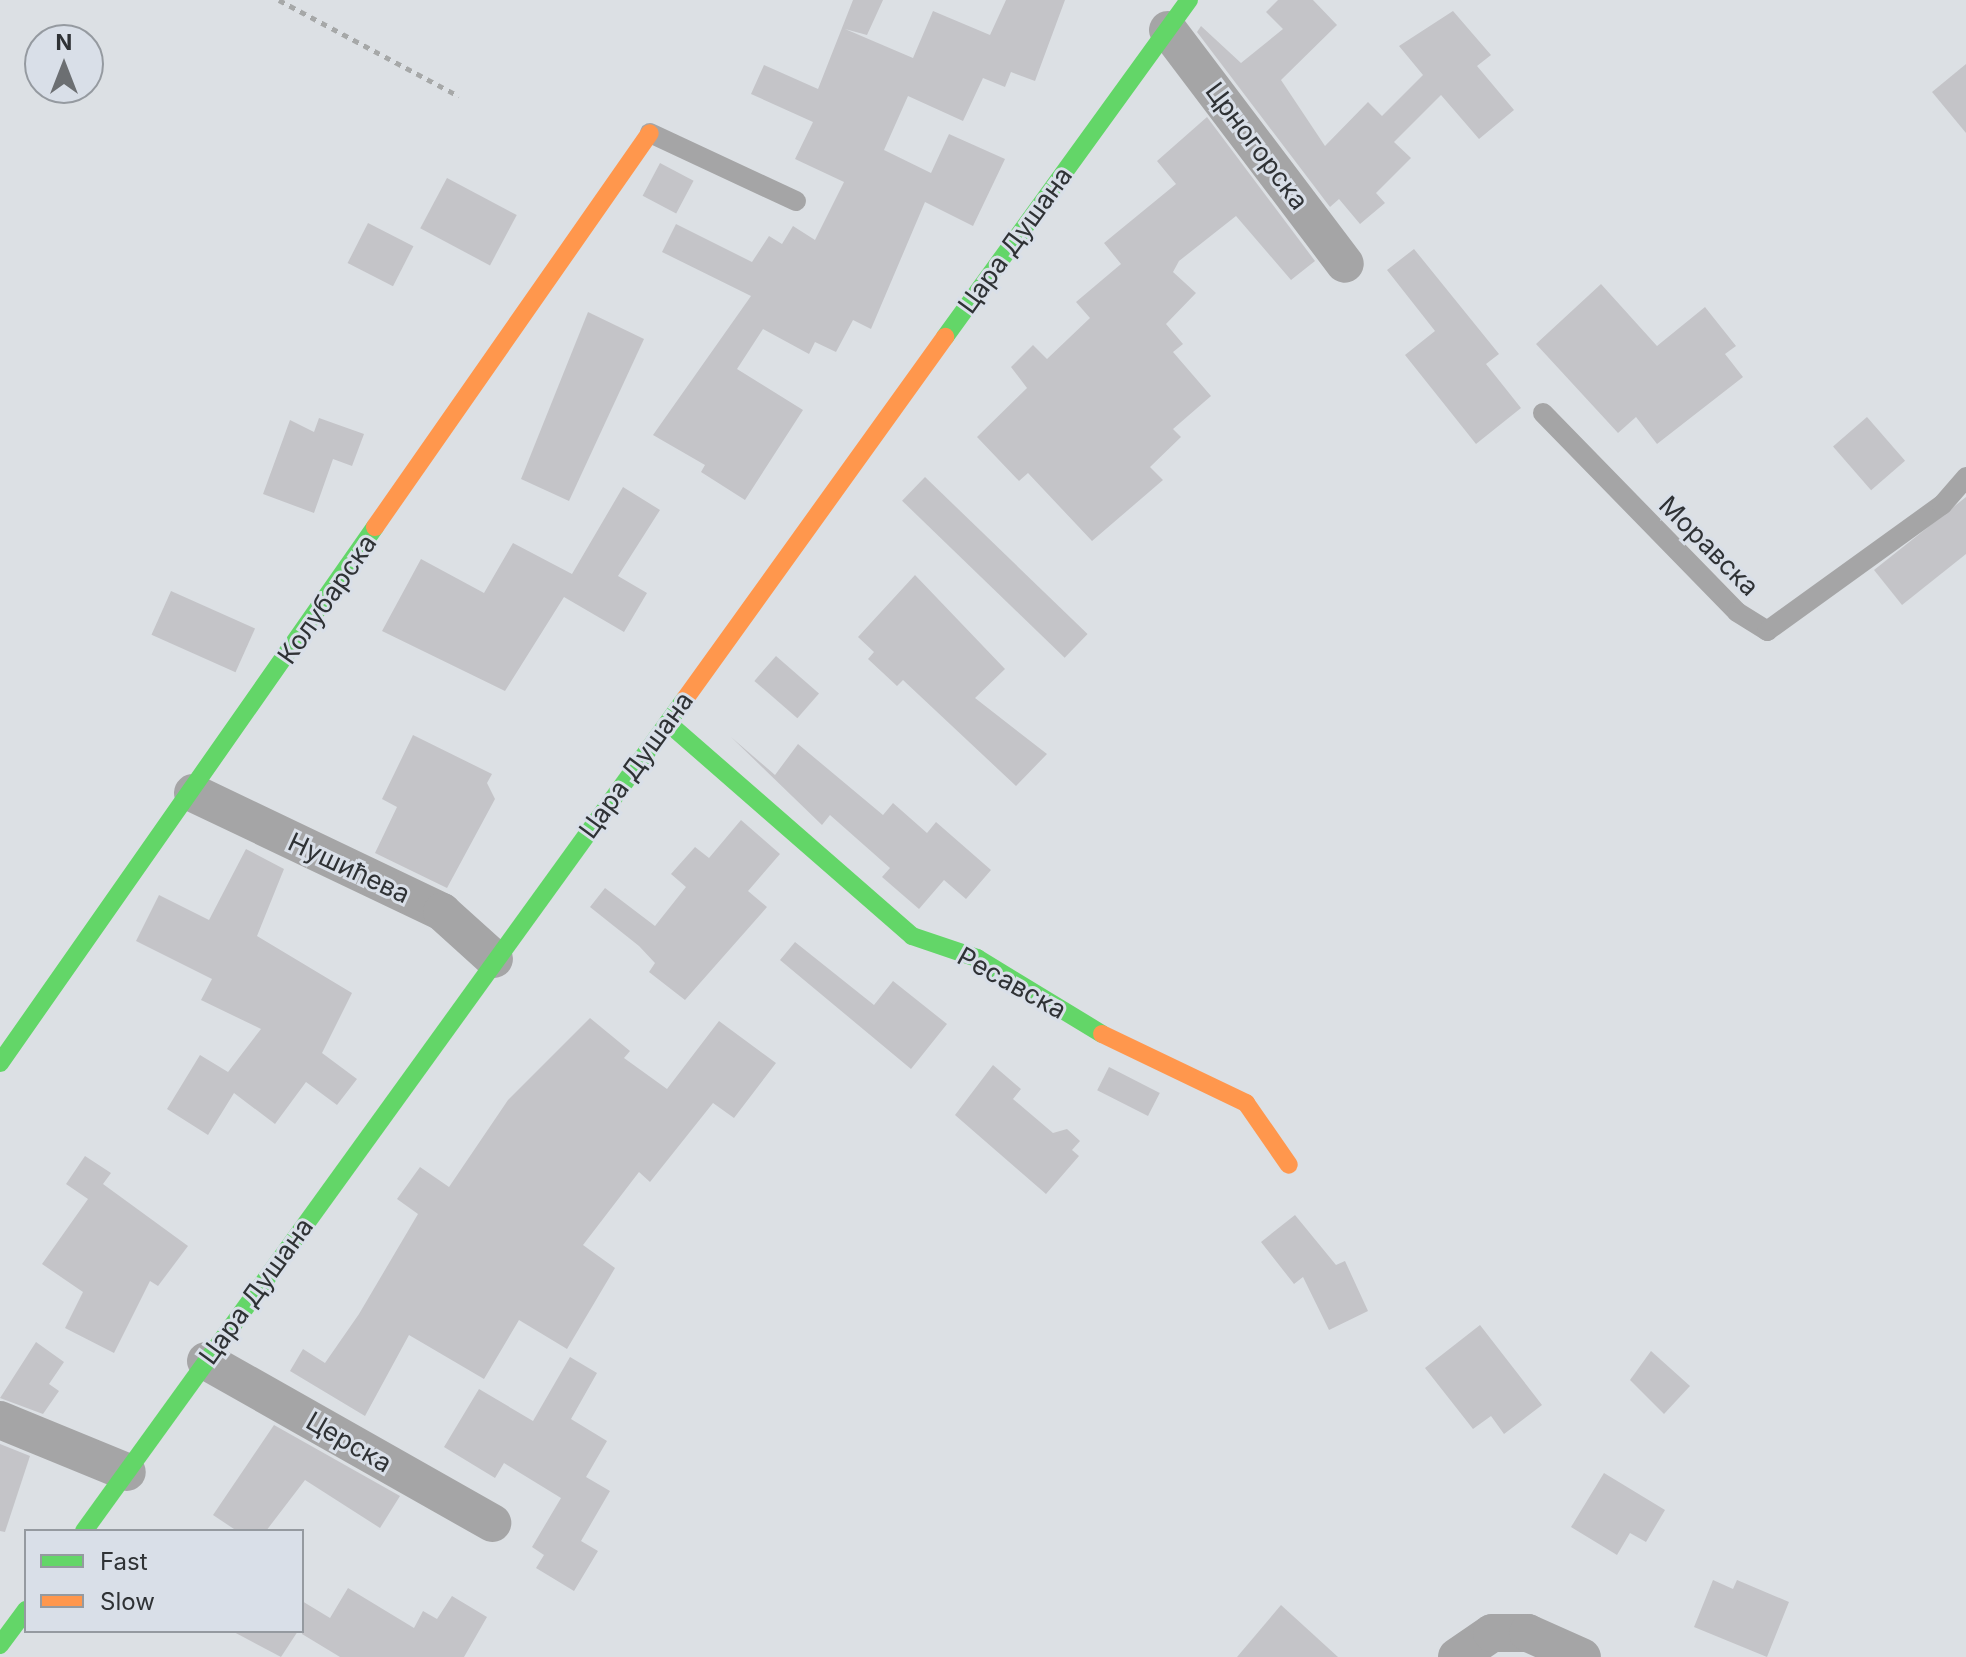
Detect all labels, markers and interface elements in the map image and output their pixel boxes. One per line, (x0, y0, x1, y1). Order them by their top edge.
north arrow (24, 24, 104, 104)
text: N (56, 29, 72, 55)
street label: Црногорска (1199, 76, 1315, 216)
street label: Цара Душана (951, 161, 1079, 319)
street label: Моравска (1653, 490, 1765, 602)
street label: Колубарска (271, 528, 383, 670)
street label: Цара Душана (572, 686, 700, 844)
street label: Нушићева (283, 826, 415, 910)
street label: Ресавска (952, 940, 1072, 1026)
street label: Цара Душана (192, 1212, 320, 1370)
street label: Церска (301, 1405, 397, 1479)
legend (24, 1529, 304, 1633)
text: Fast (100, 1547, 148, 1576)
text: Slow (100, 1587, 155, 1616)

